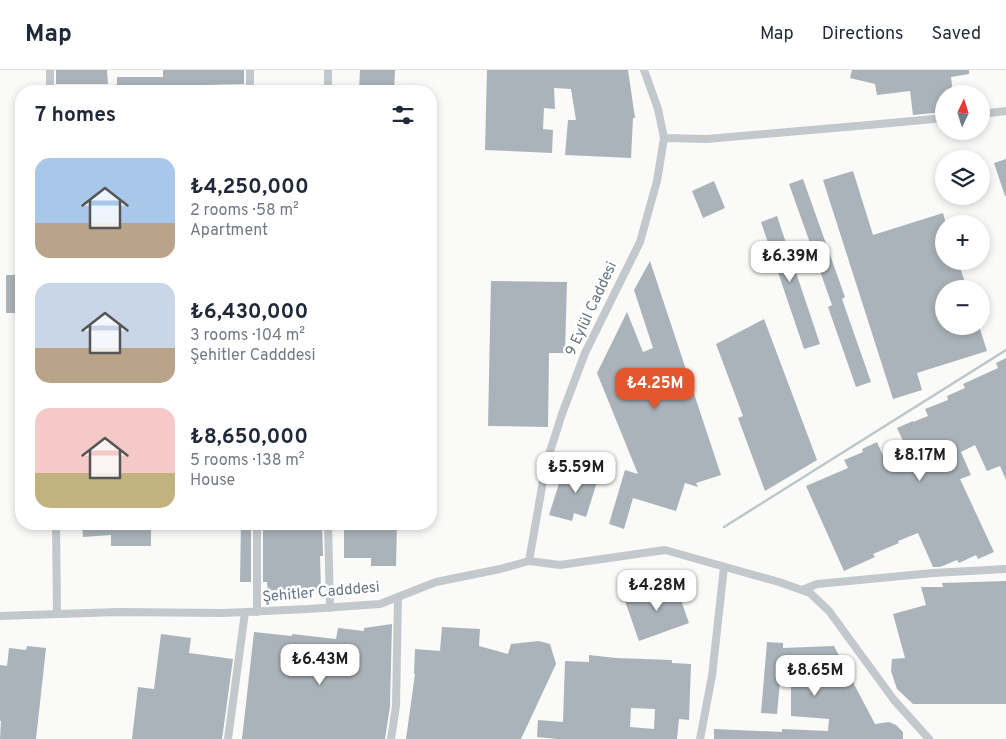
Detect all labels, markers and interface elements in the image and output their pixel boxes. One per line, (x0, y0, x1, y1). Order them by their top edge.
text: Map (25, 20, 72, 50)
text: Map (760, 23, 794, 46)
text: Directions (822, 23, 904, 46)
text: Saved (932, 23, 981, 46)
north arrow (935, 85, 990, 140)
map controls (935, 85, 990, 335)
icon: filters (389, 101, 417, 129)
text: 7 homes (35, 102, 116, 129)
button: layers (935, 150, 990, 205)
text: ₺4,250,000 (190, 174, 309, 201)
icon: home (75, 178, 135, 238)
text: 2 rooms · 58 m² (190, 201, 299, 221)
button: + (935, 215, 990, 270)
text: Apartment (190, 221, 268, 241)
pin: ₺6.39M (749, 240, 831, 283)
text: ₺6.39M (762, 247, 818, 267)
street label: 9 Eylül Caddesi (562, 259, 622, 359)
button: − (935, 280, 990, 335)
text: ₺6,430,000 (190, 299, 308, 326)
icon: home (75, 303, 135, 363)
text: 3 rooms · 104 m² (190, 326, 305, 346)
text: Şehitler Cadddesi (190, 346, 316, 366)
pin: ₺4.25M (614, 368, 696, 410)
text: ₺4.25M (626, 374, 684, 394)
text: ₺8,650,000 (190, 424, 308, 451)
icon: home (75, 428, 135, 488)
pin: ₺8.17M (879, 440, 961, 482)
text: ₺8.17M (894, 446, 946, 466)
text: 5 rooms · 138 m² (190, 451, 305, 471)
pin: ₺5.59M (535, 452, 617, 494)
text: ₺5.59M (548, 458, 604, 478)
text: House (190, 471, 235, 491)
pin: ₺4.28M (616, 570, 698, 612)
text: ₺4.28M (628, 576, 686, 596)
street label: Şehitler Cadddesi (261, 578, 381, 608)
pin: ₺6.43M (279, 644, 361, 686)
text: ₺6.43M (292, 650, 349, 670)
pin: ₺8.65M (774, 654, 856, 697)
text: ₺8.65M (787, 661, 843, 681)

